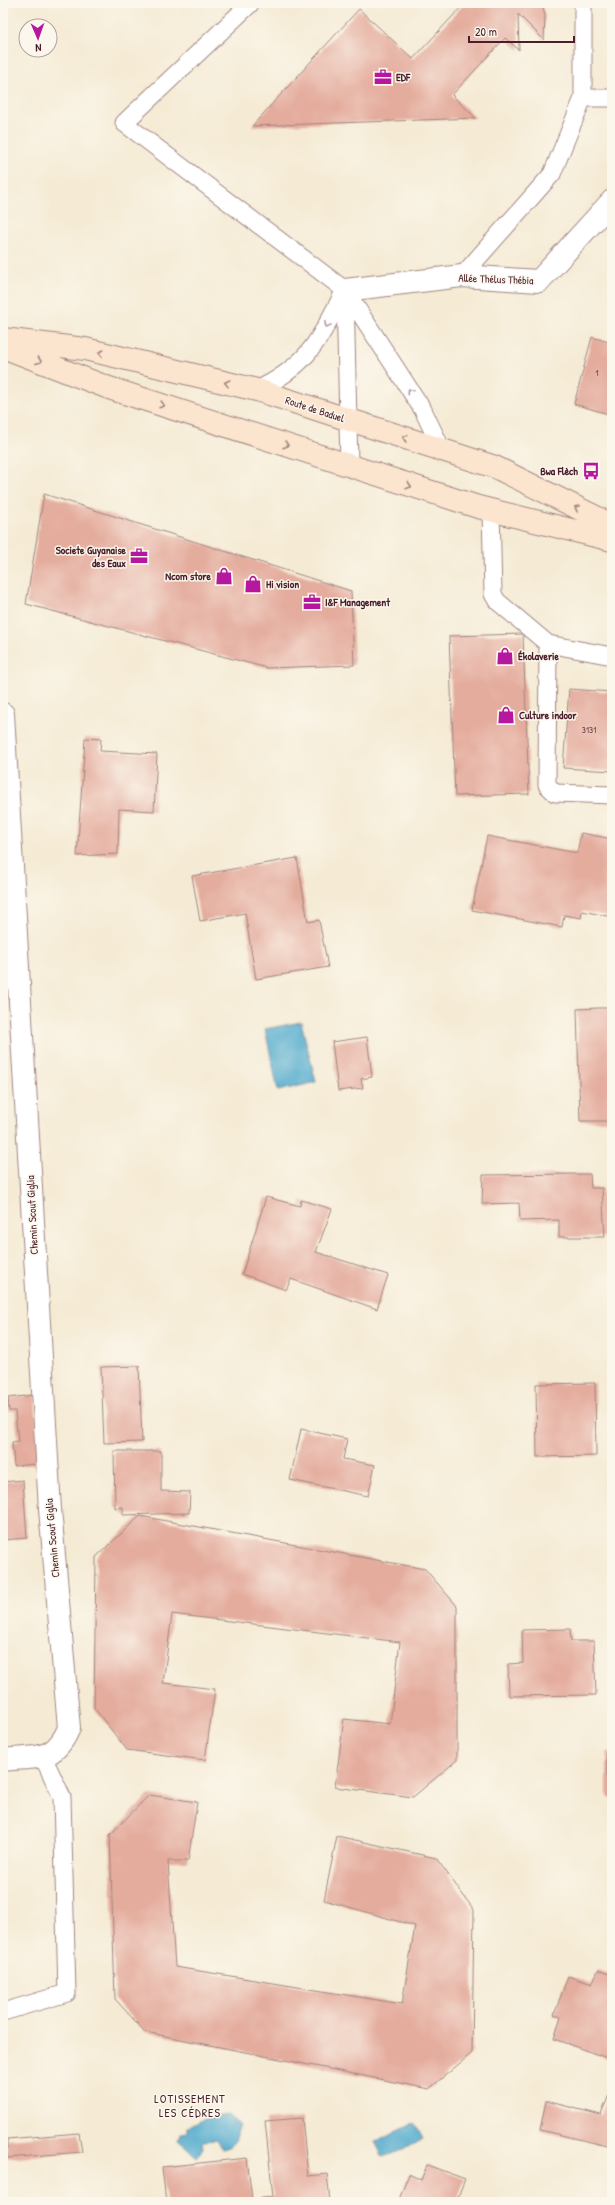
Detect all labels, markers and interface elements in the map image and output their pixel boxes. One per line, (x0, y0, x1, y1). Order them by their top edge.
north arrow (18, 18, 58, 58)
scale bar (469, 18, 574, 44)
text: 20 m (475, 23, 497, 40)
text: N (35, 41, 42, 55)
office icon: EDF (373, 67, 393, 87)
place label: EDF (396, 70, 411, 84)
street label: Allée Thélus Thébia (458, 271, 534, 287)
one-way arrow (324, 321, 331, 328)
one-way arrow (98, 349, 104, 357)
one-way arrow (36, 357, 43, 365)
house number: 1 (595, 367, 599, 379)
one-way arrow (224, 380, 231, 388)
one-way arrow (408, 388, 415, 395)
street label: Route de Baduel (284, 393, 347, 425)
one-way arrow (158, 400, 165, 409)
one-way arrow (402, 434, 409, 443)
one-way arrow (282, 440, 289, 449)
bus stop icon: Bwa Flèch (581, 461, 601, 481)
place label: Bwa Flèch (540, 464, 578, 478)
one-way arrow (405, 481, 412, 489)
one-way arrow (574, 505, 581, 512)
place label: Societe Guyanaise des Eaux (56, 543, 127, 570)
office icon: Societe Guyanaise des Eaux (129, 546, 149, 566)
shop icon: Ncom store (214, 566, 234, 586)
place label: Ncom store (165, 569, 212, 583)
shop icon: Hi vision (243, 574, 263, 594)
place label: Hi vision (266, 577, 299, 591)
office icon: I&F Management (302, 592, 322, 612)
place label: I&F Management (325, 595, 391, 610)
shop icon: Ékolaverie (495, 646, 515, 666)
place label: Ékolaverie (518, 649, 560, 663)
shop icon: Culture indoor (496, 705, 516, 725)
place label: Culture indoor (519, 708, 577, 722)
house number: 3131 (582, 724, 596, 736)
street label: Chemin Scout Giglia (23, 1174, 41, 1255)
street label: Chemin Scout Giglia (42, 1497, 62, 1578)
district label: LOTISSEMENT LES CÉDRES (154, 2090, 226, 2121)

